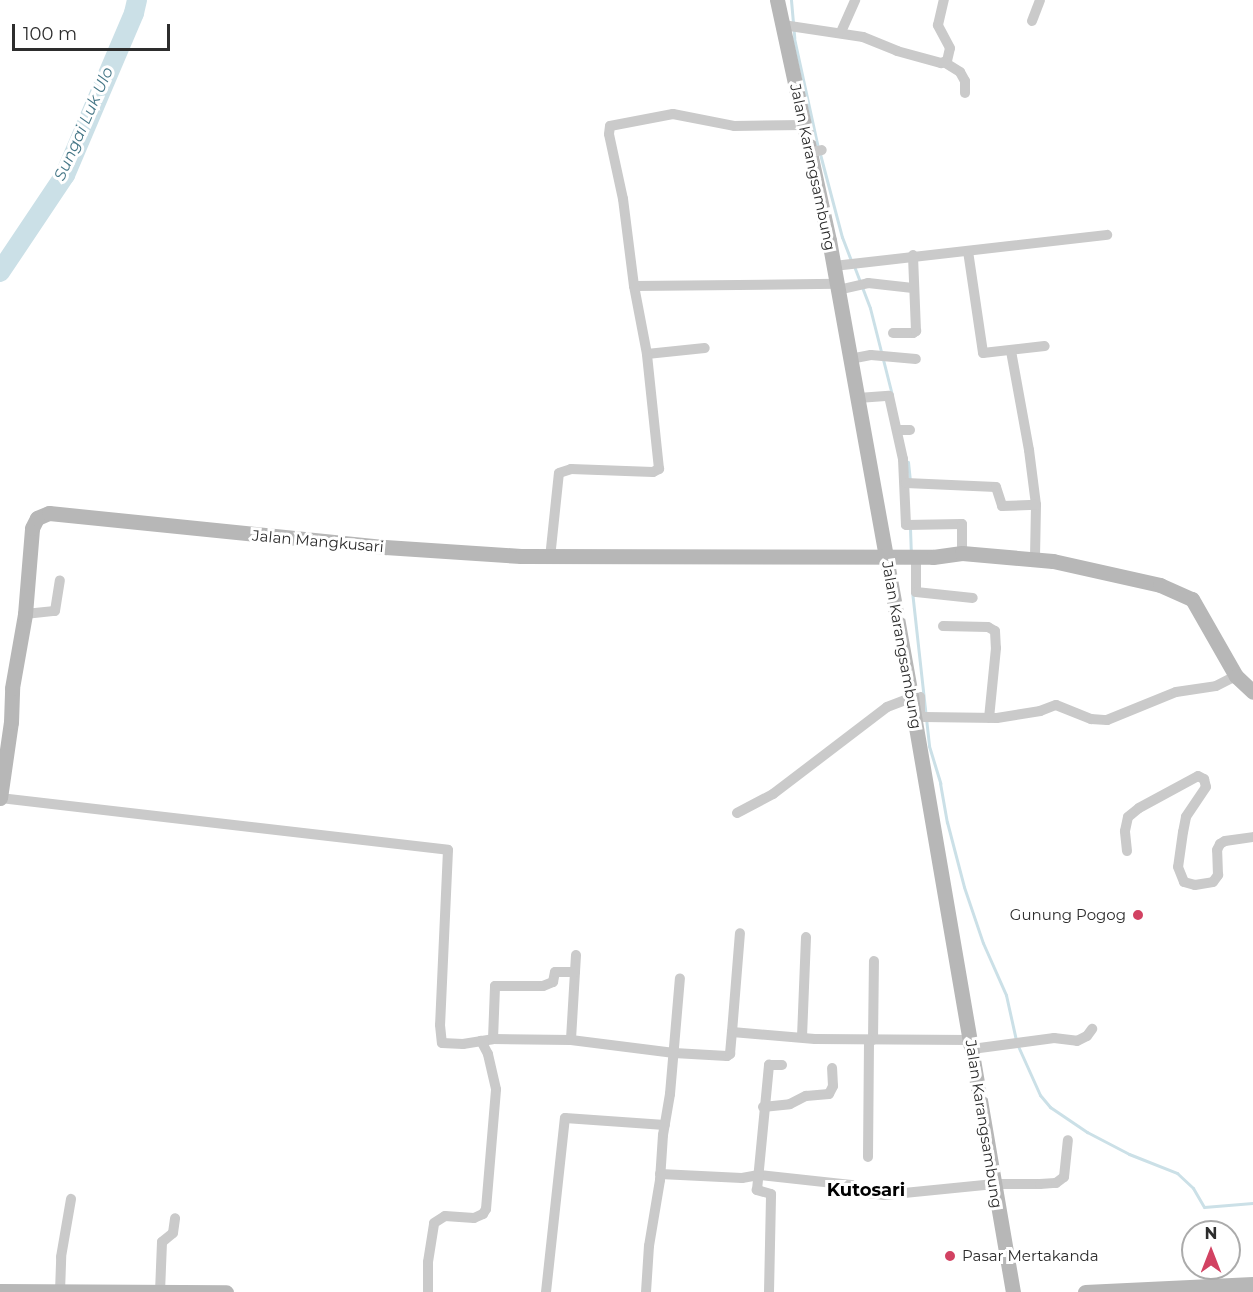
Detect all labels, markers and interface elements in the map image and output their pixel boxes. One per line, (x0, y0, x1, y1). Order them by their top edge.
scale bar (15, 12, 172, 50)
text: 100 m (23, 23, 77, 45)
water label: Sungai Luk Ulo (50, 64, 118, 184)
street label: Jalan Karangsambung (787, 82, 839, 252)
street label: Jalan Mangkusari (252, 526, 384, 556)
street label: Jalan Karangsambung (878, 560, 926, 730)
place label: Gunung Pogog (1010, 906, 1126, 924)
marker: Gunung Pogog (1131, 908, 1145, 922)
street label: Jalan Karangsambung (962, 1039, 1006, 1209)
district label: Kutosari (827, 1179, 905, 1201)
north arrow (1181, 1220, 1241, 1280)
text: N (1205, 1224, 1217, 1243)
place label: Pasar Mertakanda (962, 1247, 1099, 1265)
marker: Pasar Mertakanda (943, 1249, 957, 1263)

